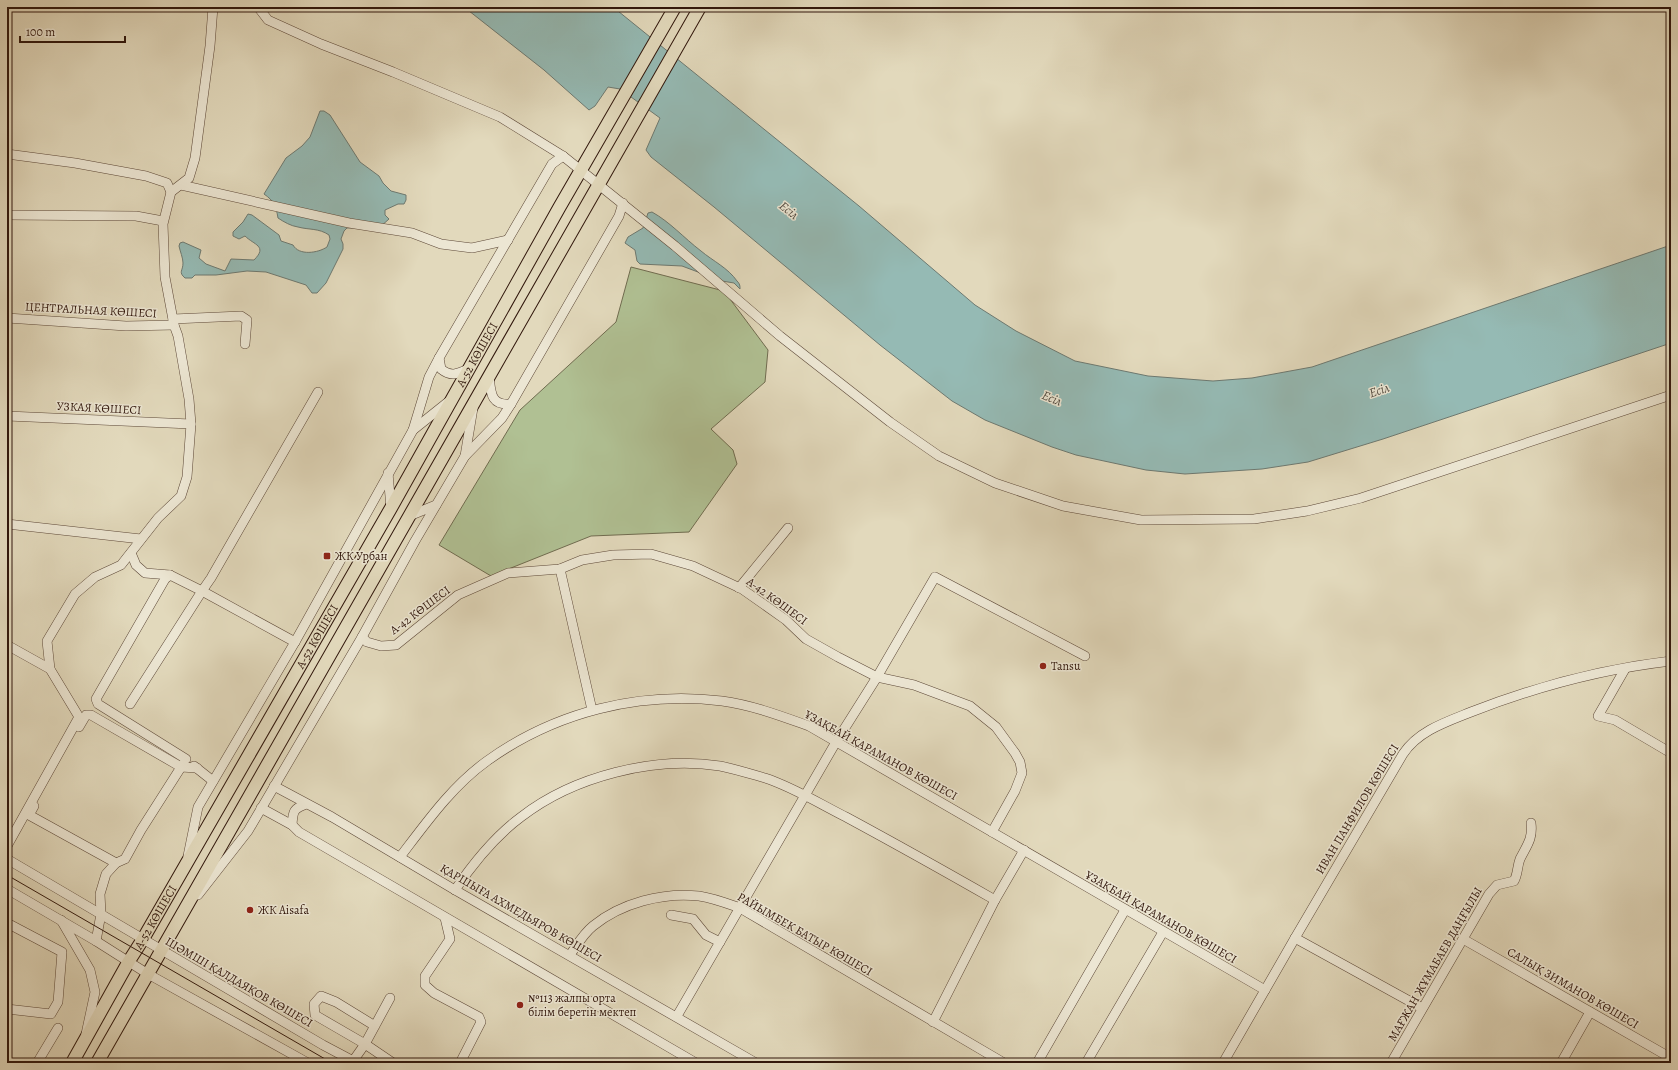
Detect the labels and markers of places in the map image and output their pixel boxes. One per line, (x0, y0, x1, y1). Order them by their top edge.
place label: ЖК Урбан (335, 548, 388, 564)
marker: ЖК Урбан (322, 551, 332, 561)
place label: Tansu (1051, 658, 1081, 674)
marker: Tansu (1038, 661, 1048, 671)
place label: ЖК Aisafa (258, 902, 309, 918)
marker: ЖК Aisafa (245, 905, 255, 915)
place label: №113 жалпы орта білім беретін мектеп (528, 990, 637, 1020)
marker: №113 жалпы орта білім беретін мектеп (515, 1000, 525, 1010)

